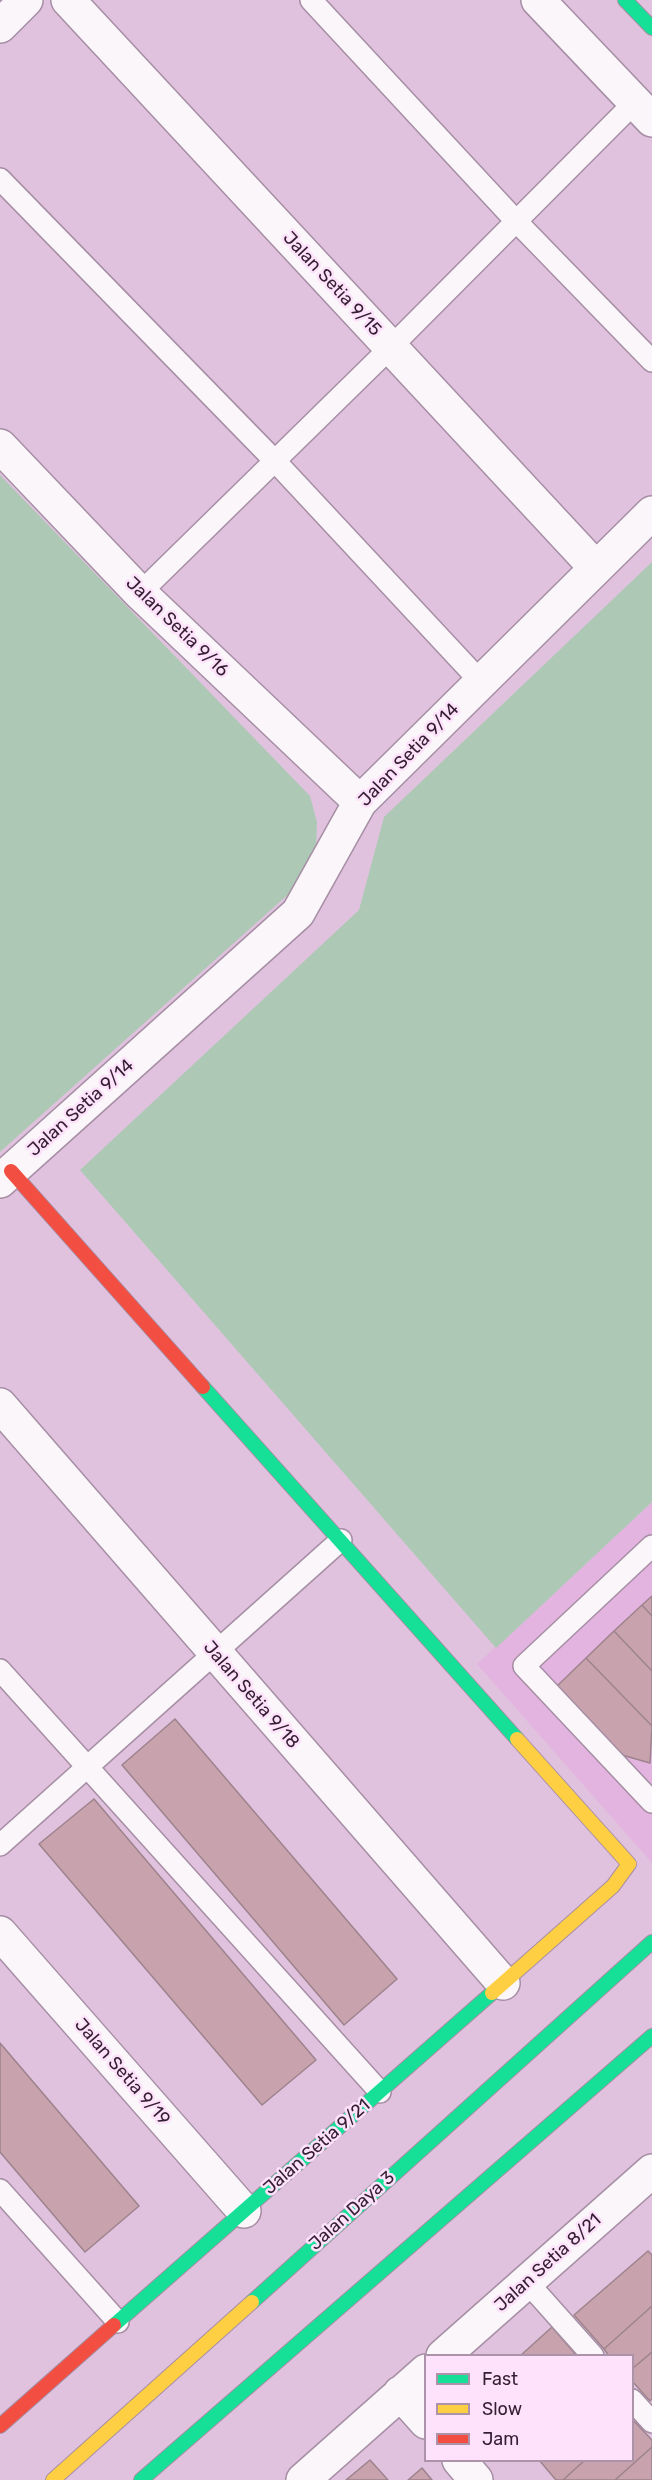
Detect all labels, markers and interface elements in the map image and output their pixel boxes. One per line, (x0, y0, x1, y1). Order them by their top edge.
street label: Jalan Setia 9/15 (278, 227, 386, 341)
street label: Jalan Setia 9/16 (121, 572, 233, 682)
street label: Jalan Setia 9/14 (354, 699, 464, 811)
street label: Jalan Setia 9/14 (24, 1055, 138, 1161)
street label: Jalan Setia 9/18 (198, 1637, 304, 1753)
street label: Jalan Setia 9/19 (70, 2014, 174, 2130)
street label: Jalan Setia 9/21 (259, 2095, 375, 2199)
street label: Jalan Daya 3 (305, 2167, 399, 2255)
street label: Jalan Setia 8/21 (490, 2209, 606, 2317)
legend (424, 2354, 634, 2462)
text: Fast (482, 2368, 518, 2390)
text: Slow (482, 2398, 522, 2420)
text: Jam (482, 2428, 519, 2450)

